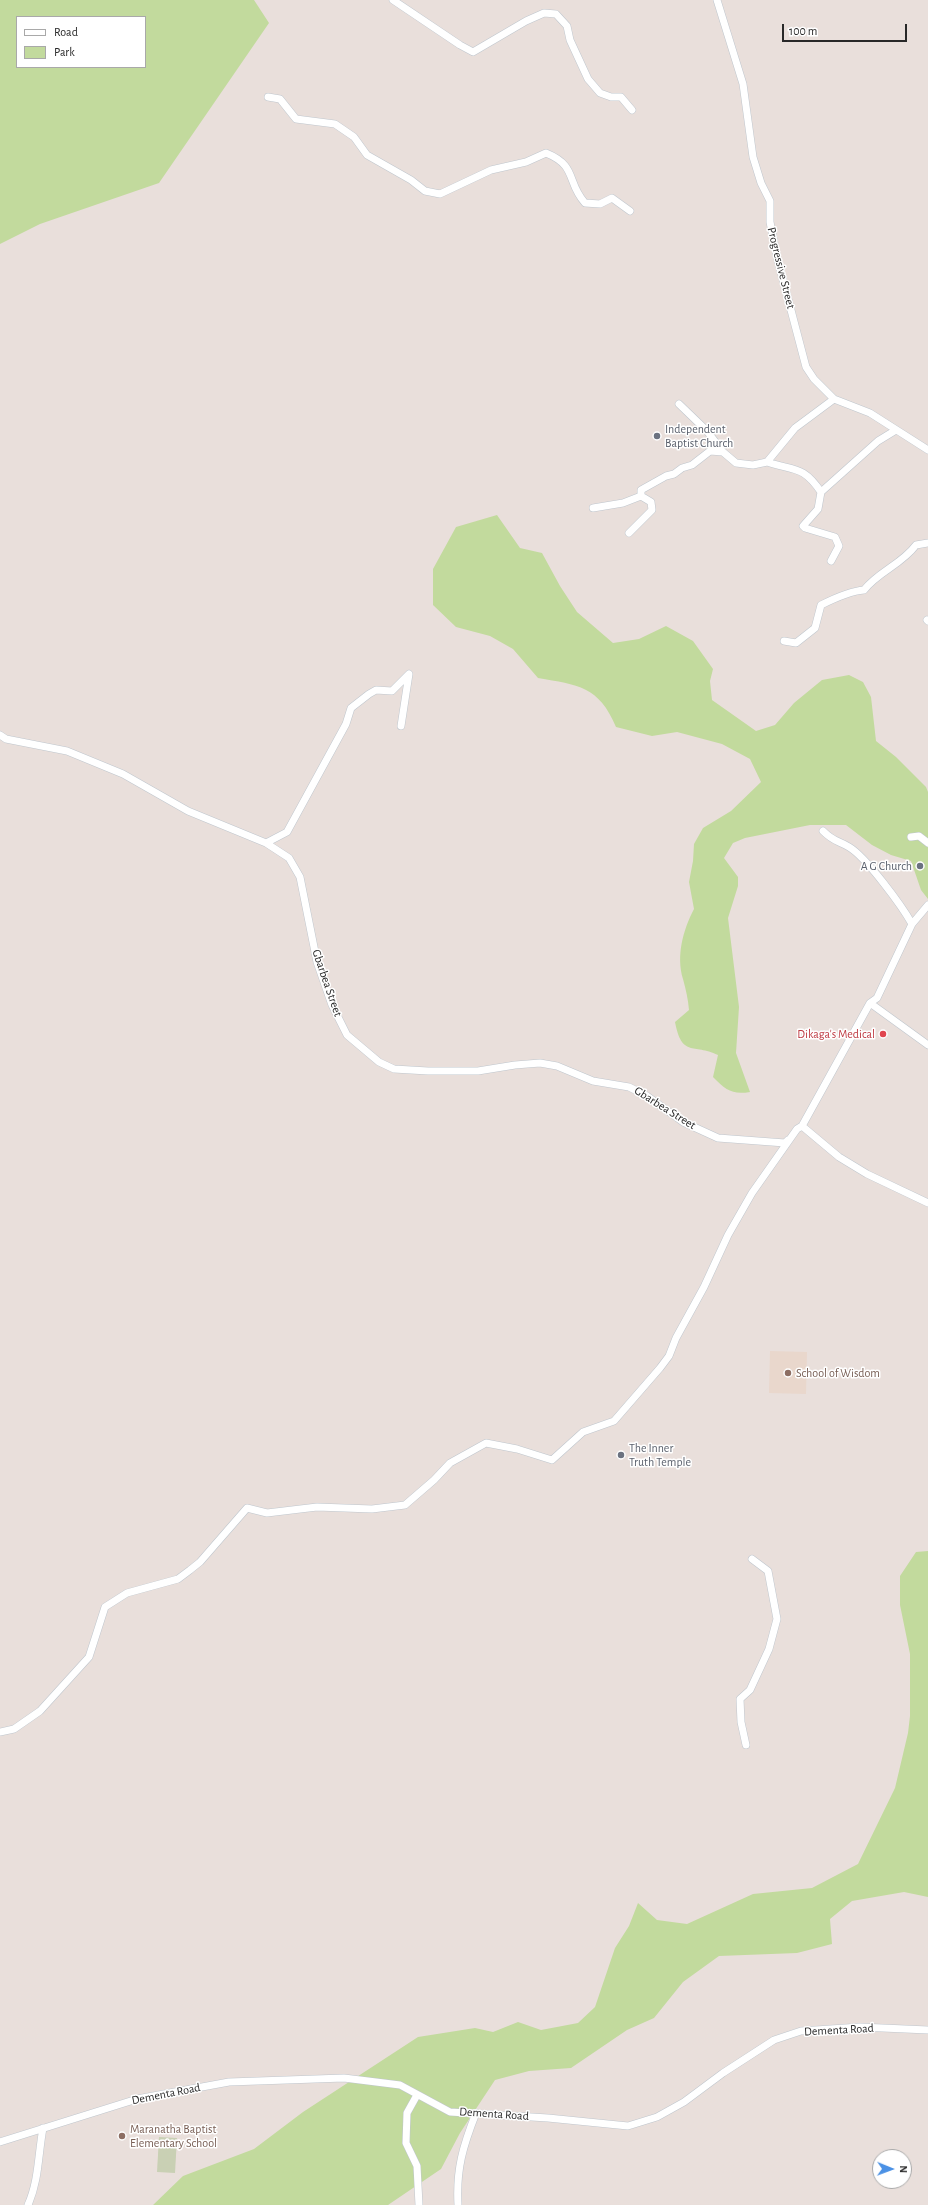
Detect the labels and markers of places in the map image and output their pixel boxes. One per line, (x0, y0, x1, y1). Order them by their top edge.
place label: Independent Baptist Church (665, 422, 733, 450)
marker: Independent Baptist Church (652, 431, 662, 441)
place label: A G Church (861, 859, 912, 873)
marker: A G Church (915, 861, 925, 871)
place label: Dikaga's Medical (797, 1027, 875, 1041)
marker: Dikaga's Medical (878, 1029, 888, 1039)
place label: School of Wisdom (796, 1366, 880, 1380)
marker: School of Wisdom (783, 1368, 793, 1378)
place label: The Inner Truth Temple (629, 1441, 691, 1469)
marker: The Inner Truth Temple (616, 1450, 626, 1460)
place label: Maranatha Baptist Elementary School (130, 2122, 217, 2150)
marker: Maranatha Baptist Elementary School (117, 2131, 127, 2141)

